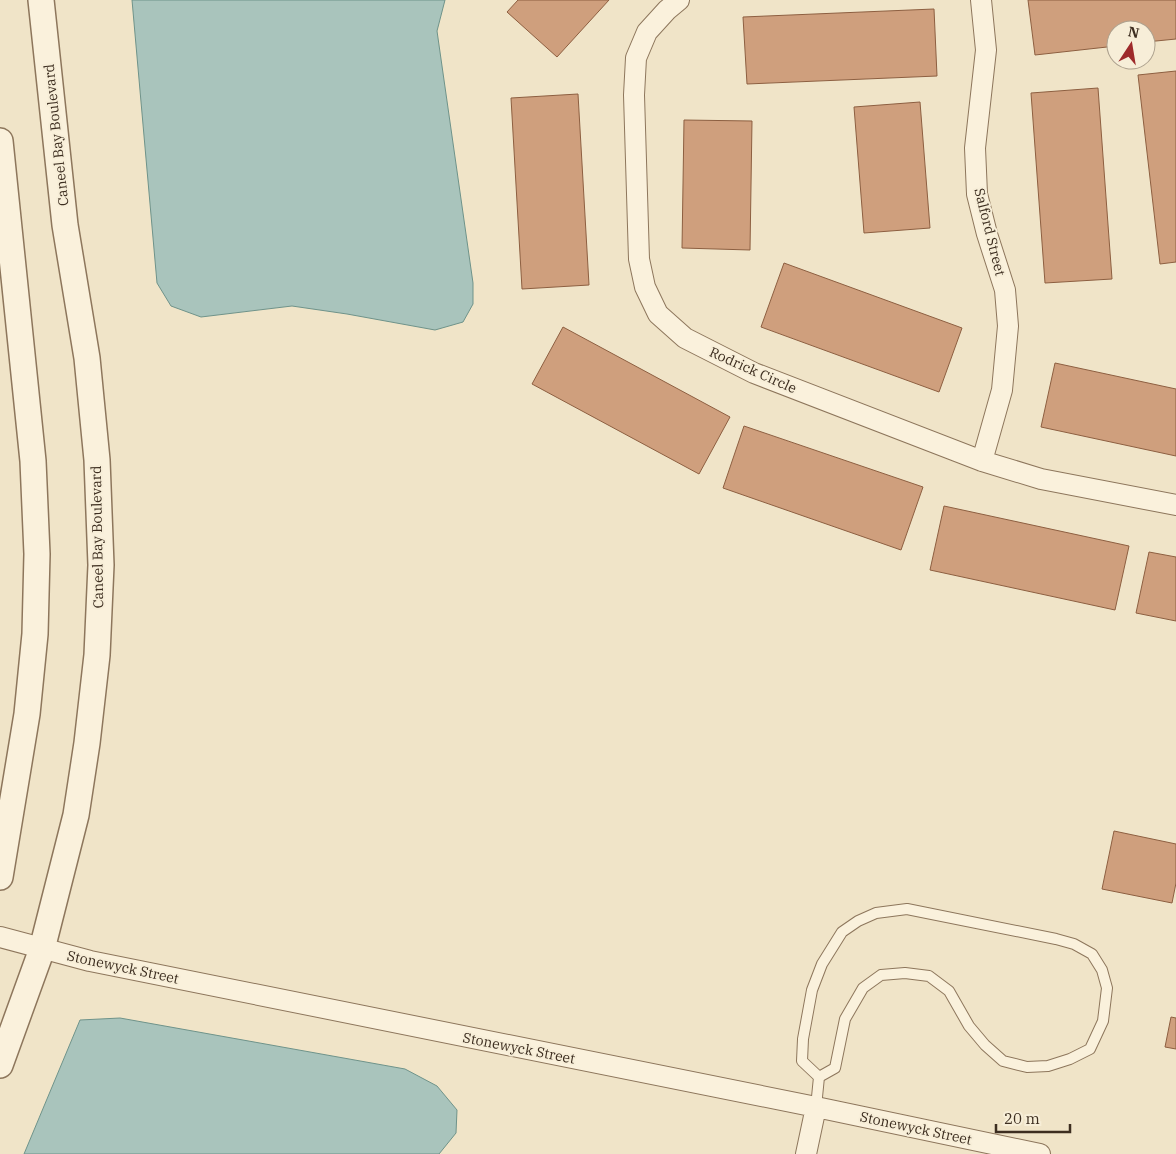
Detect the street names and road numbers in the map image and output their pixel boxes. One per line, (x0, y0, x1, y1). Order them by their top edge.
street label: Caneel Bay Boulevard (40, 63, 72, 207)
street label: Salford Street (970, 186, 1010, 278)
street label: Rodrick Circle (707, 343, 799, 397)
street label: Caneel Bay Boulevard (87, 465, 107, 609)
street label: Stonewyck Street (65, 946, 181, 988)
street label: Stonewyck Street (461, 1028, 577, 1068)
street label: Stonewyck Street (858, 1107, 974, 1149)

